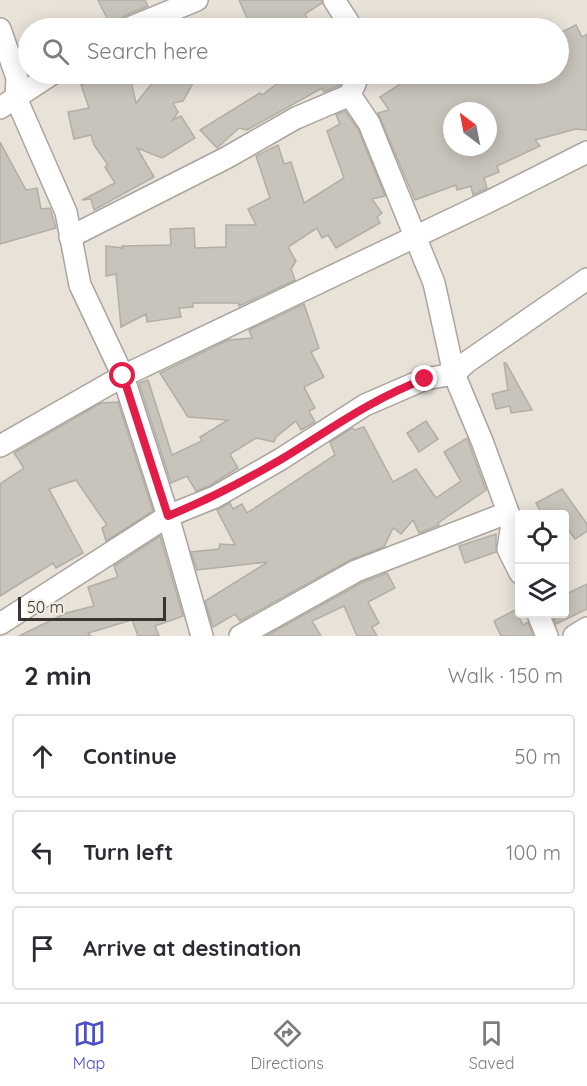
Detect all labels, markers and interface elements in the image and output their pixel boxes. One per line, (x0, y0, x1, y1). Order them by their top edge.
search box (18, 18, 569, 84)
icon: search (39, 35, 72, 68)
text: Search here (87, 37, 208, 65)
north arrow (443, 102, 497, 156)
route start (109, 362, 135, 388)
route end (411, 365, 437, 391)
map controls (515, 510, 569, 618)
button: locate (515, 510, 569, 564)
button: layers (515, 564, 569, 618)
scale bar (18, 594, 166, 622)
text: 50 m (27, 597, 64, 617)
text: 2 min (24, 659, 92, 692)
text: Walk · 150 m (448, 663, 563, 688)
icon: ahead (26, 740, 59, 773)
text: Continue (83, 742, 177, 770)
text: 50 m (515, 744, 561, 769)
icon: left (26, 836, 59, 869)
text: Turn left (83, 838, 173, 866)
text: 100 m (506, 840, 561, 865)
icon: arrive (26, 932, 59, 965)
text: Arrive at destination (83, 934, 301, 962)
tab: Map (73, 1017, 106, 1073)
tab: Directions (251, 1017, 324, 1073)
tab: Saved (469, 1017, 514, 1073)

